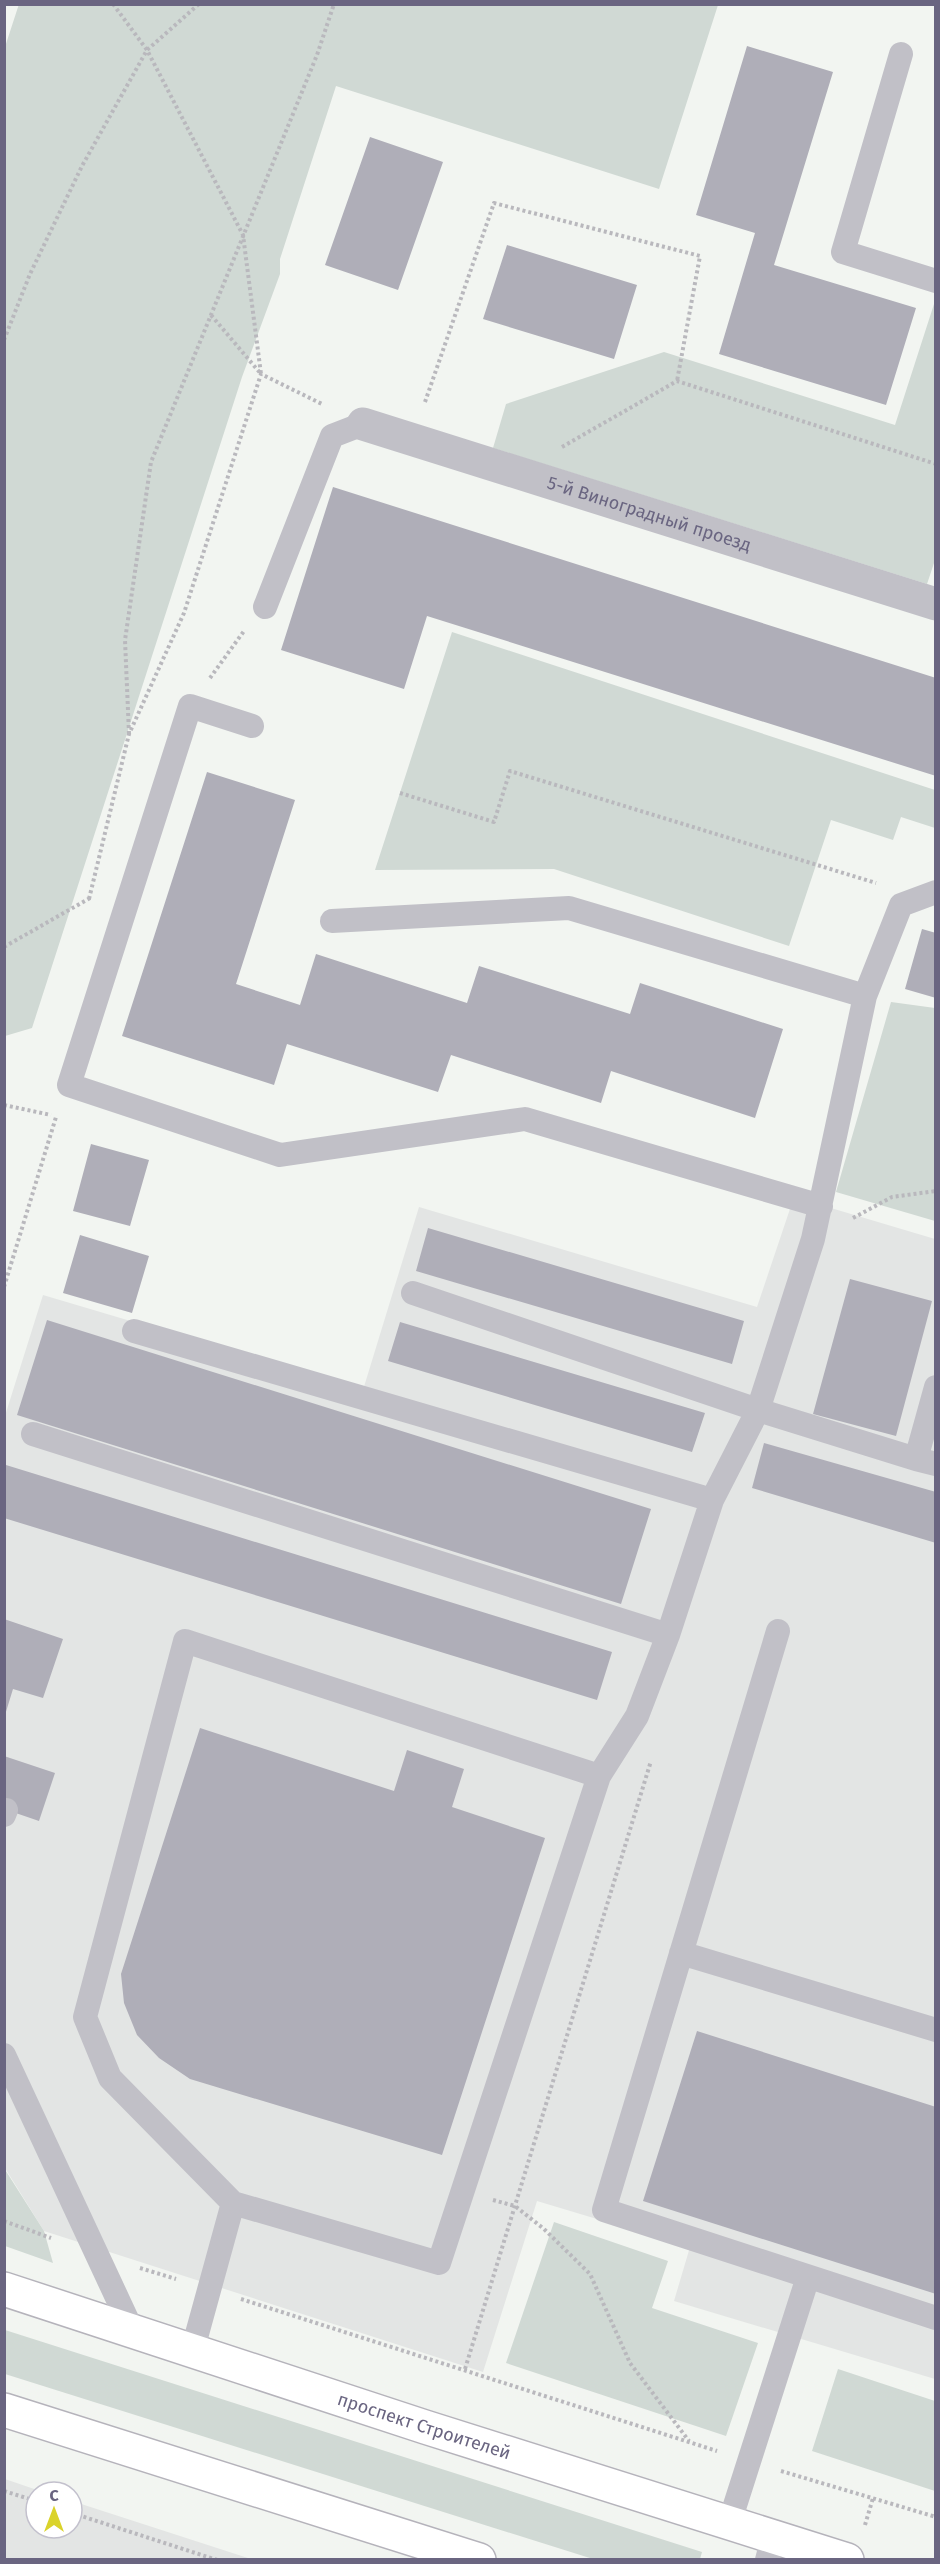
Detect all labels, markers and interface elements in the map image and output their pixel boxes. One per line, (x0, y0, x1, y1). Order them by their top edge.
street label: 5-й Виноградный проезд (545, 472, 754, 556)
street label: проспект Строителей (335, 2388, 514, 2464)
north arrow (24, 2480, 84, 2540)
text: С (49, 2486, 59, 2505)

